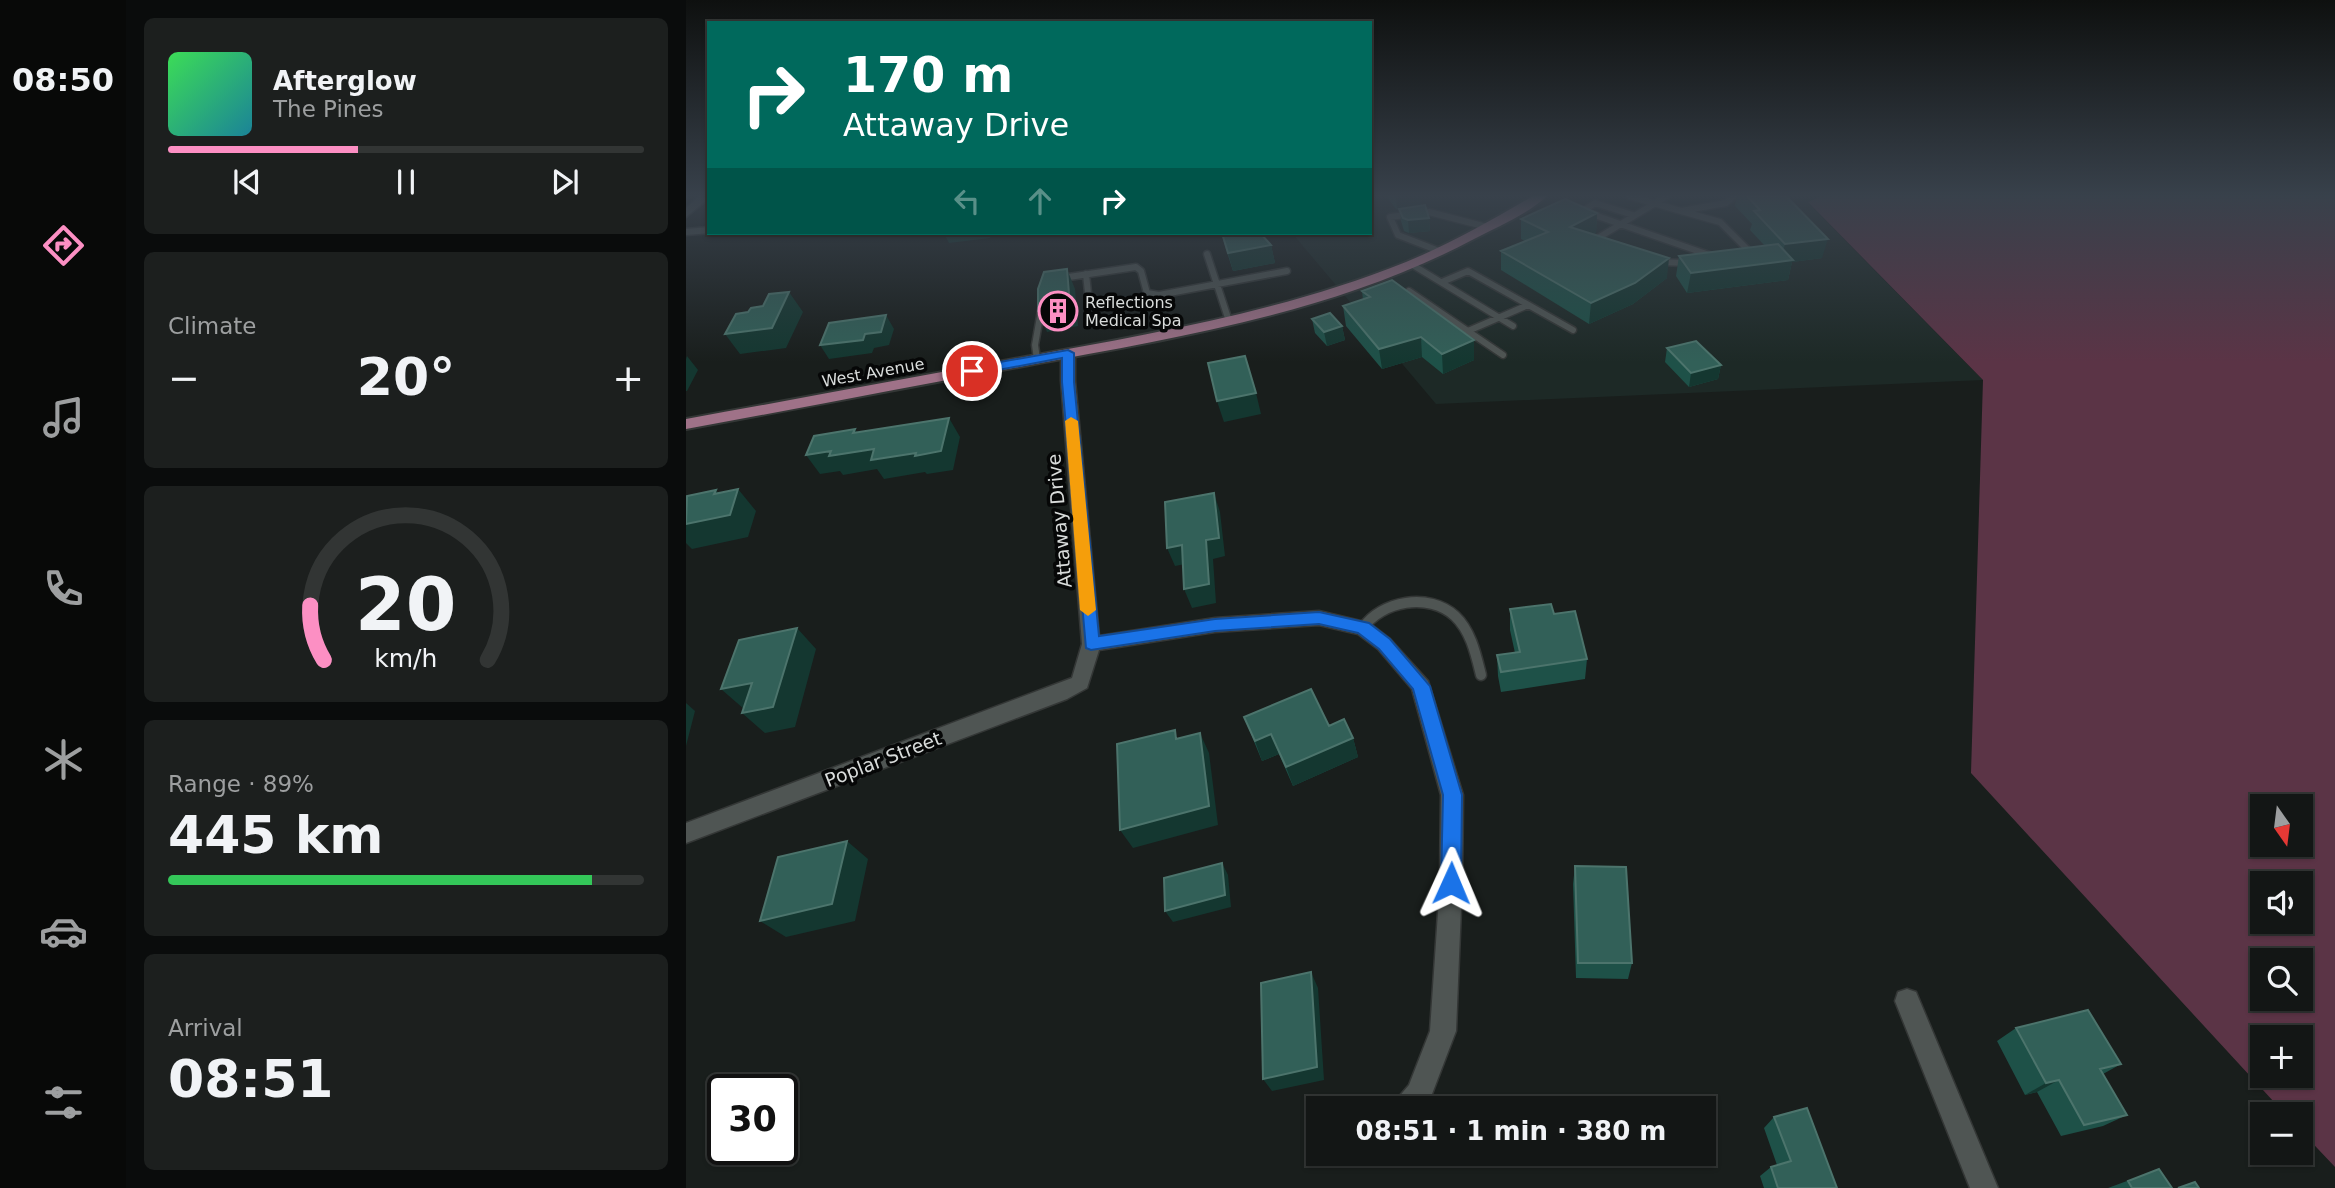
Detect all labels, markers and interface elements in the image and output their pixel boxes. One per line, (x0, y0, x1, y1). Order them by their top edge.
text: 170 m (843, 47, 1013, 104)
icon: right (728, 49, 819, 140)
text: 08:50 (12, 61, 114, 99)
text: Afterglow (273, 66, 417, 96)
text: The Pines (273, 96, 384, 122)
text: Attaway Drive (843, 106, 1069, 144)
icon: previous (228, 163, 266, 201)
icon: pause (387, 163, 425, 201)
icon: next (546, 163, 584, 201)
icon: left (948, 182, 986, 220)
icon: ahead (1021, 182, 1059, 220)
icon: right (1094, 182, 1132, 220)
icon: directions (39, 221, 88, 270)
building icon: Reflections Medical Spa (1037, 290, 1079, 332)
place label: Reflections Medical Spa (1085, 293, 1182, 330)
text: Climate (168, 313, 257, 339)
pin (942, 341, 1002, 401)
text: 20° (357, 347, 455, 407)
icon: arrive (953, 352, 991, 390)
street label: West Avenue (820, 354, 926, 391)
text: − (168, 356, 200, 400)
text: + (612, 356, 644, 400)
icon: music (39, 393, 88, 442)
street label: Attaway Drive (1042, 453, 1076, 589)
text: 20 (355, 562, 457, 647)
icon: phone (39, 564, 88, 613)
text: km/h (374, 644, 438, 673)
street label: Poplar Street (822, 727, 944, 791)
icon: climate (39, 735, 88, 784)
text: Range · 89% (168, 771, 314, 797)
north arrow (2250, 794, 2314, 858)
map controls (2250, 794, 2313, 1165)
text: 445 km (168, 805, 383, 865)
position arrow (1414, 846, 1488, 920)
button: sound (2250, 871, 2313, 934)
icon: car (39, 907, 88, 956)
button: search (2250, 948, 2313, 1011)
text: Arrival (168, 1015, 243, 1041)
button: + (2250, 1025, 2313, 1088)
text: 08:51 (168, 1049, 334, 1109)
speed limit sign: 30 (707, 1074, 798, 1165)
icon: filters (39, 1078, 88, 1127)
button: − (2250, 1102, 2313, 1165)
text: 08:51 · 1 min · 380 m (1356, 1116, 1666, 1146)

